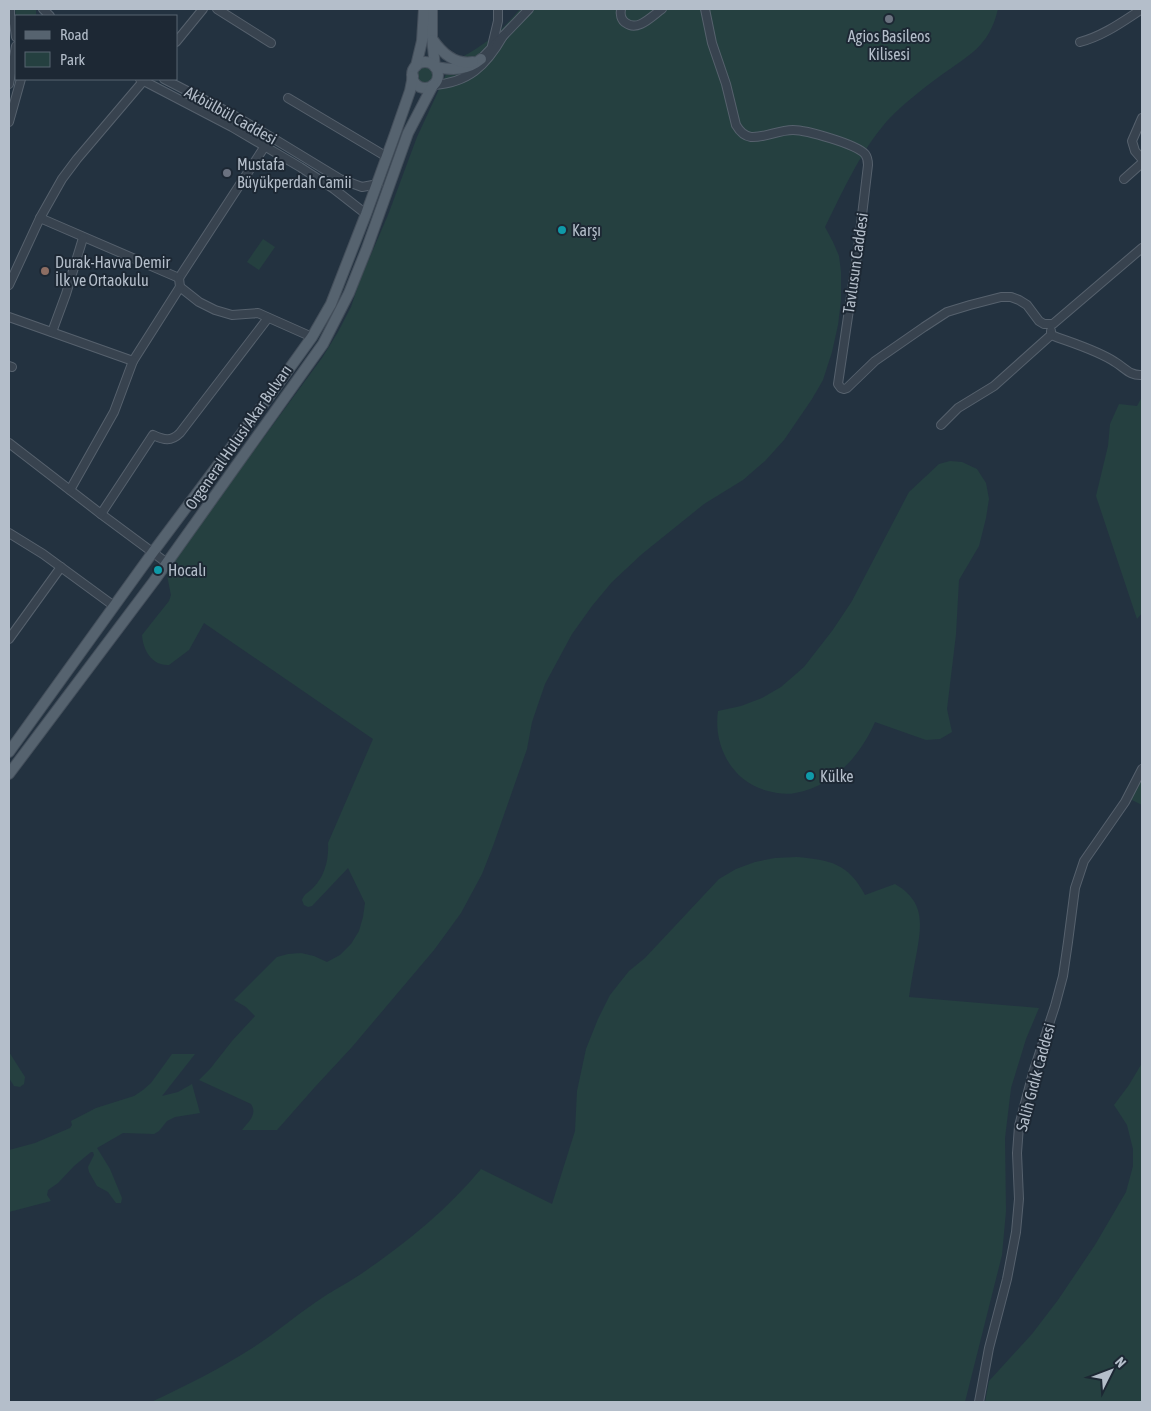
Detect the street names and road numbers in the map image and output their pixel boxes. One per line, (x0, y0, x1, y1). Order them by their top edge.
street label: Akbülbül Caddesi (182, 82, 280, 148)
street label: Tavlusun Caddesi (839, 211, 871, 315)
street label: Orgeneral Hulusi Akar Bulvarı (181, 361, 296, 513)
street label: Salih Gıdık Caddesi (1012, 1021, 1058, 1133)

